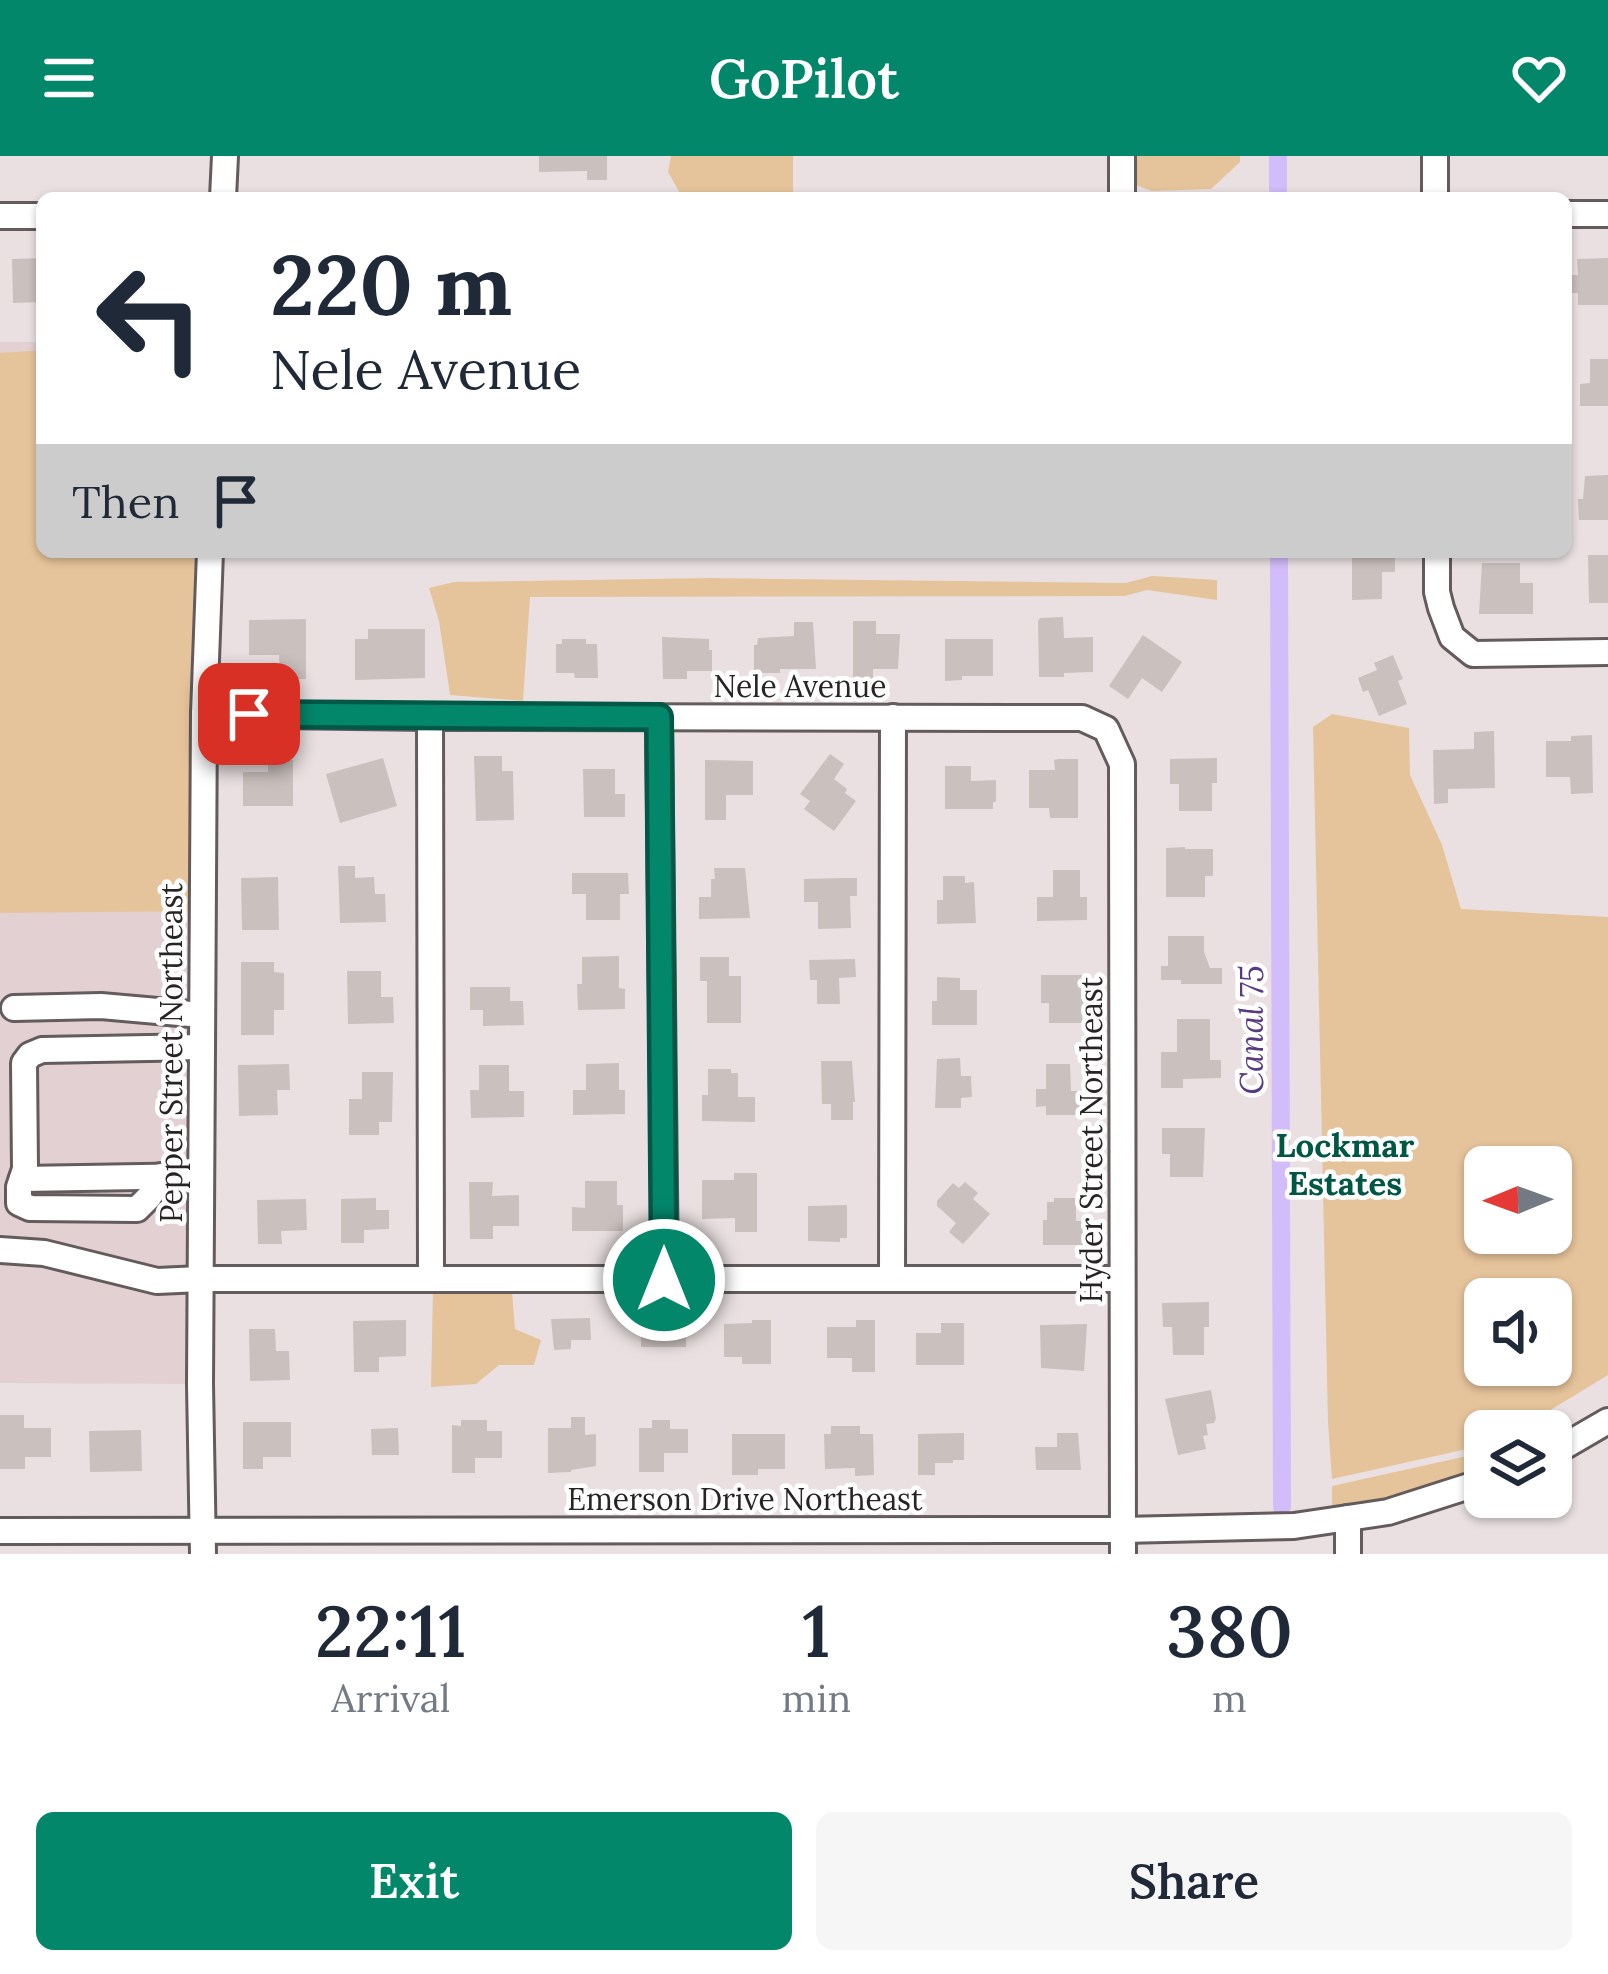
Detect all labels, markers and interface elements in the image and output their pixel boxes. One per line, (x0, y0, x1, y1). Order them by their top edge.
text: GoPilot (709, 44, 899, 113)
icon: menu (36, 45, 102, 111)
icon: heart (1506, 45, 1572, 111)
text: 220 m (270, 230, 512, 338)
icon: left (72, 240, 228, 396)
text: Nele Avenue (270, 335, 581, 404)
icon: arrive (203, 468, 269, 534)
text: Then (72, 473, 179, 530)
pin (198, 663, 300, 765)
street label: Nele Avenue (714, 667, 886, 705)
icon: arrive (216, 681, 282, 747)
street label: Pepper Street Northeast (152, 883, 190, 1223)
water label: Canal 75 (1230, 965, 1272, 1095)
street label: Hyder Street Northeast (1072, 976, 1111, 1303)
district label: Lockmar Estates (1276, 1124, 1415, 1204)
north arrow (1464, 1146, 1572, 1254)
map controls (1464, 1146, 1572, 1518)
position arrow (601, 1217, 727, 1343)
button: sound (1464, 1278, 1572, 1386)
button: layers (1464, 1410, 1572, 1518)
street label: Emerson Drive Northeast (567, 1480, 923, 1518)
text: 22:11 (315, 1585, 466, 1677)
text: 1 (802, 1585, 830, 1677)
text: 380 (1166, 1585, 1293, 1677)
text: Arrival (331, 1673, 450, 1723)
text: min (782, 1673, 851, 1723)
text: m (1212, 1673, 1247, 1723)
button: Exit (36, 1812, 792, 1950)
button: Share (816, 1812, 1572, 1950)

